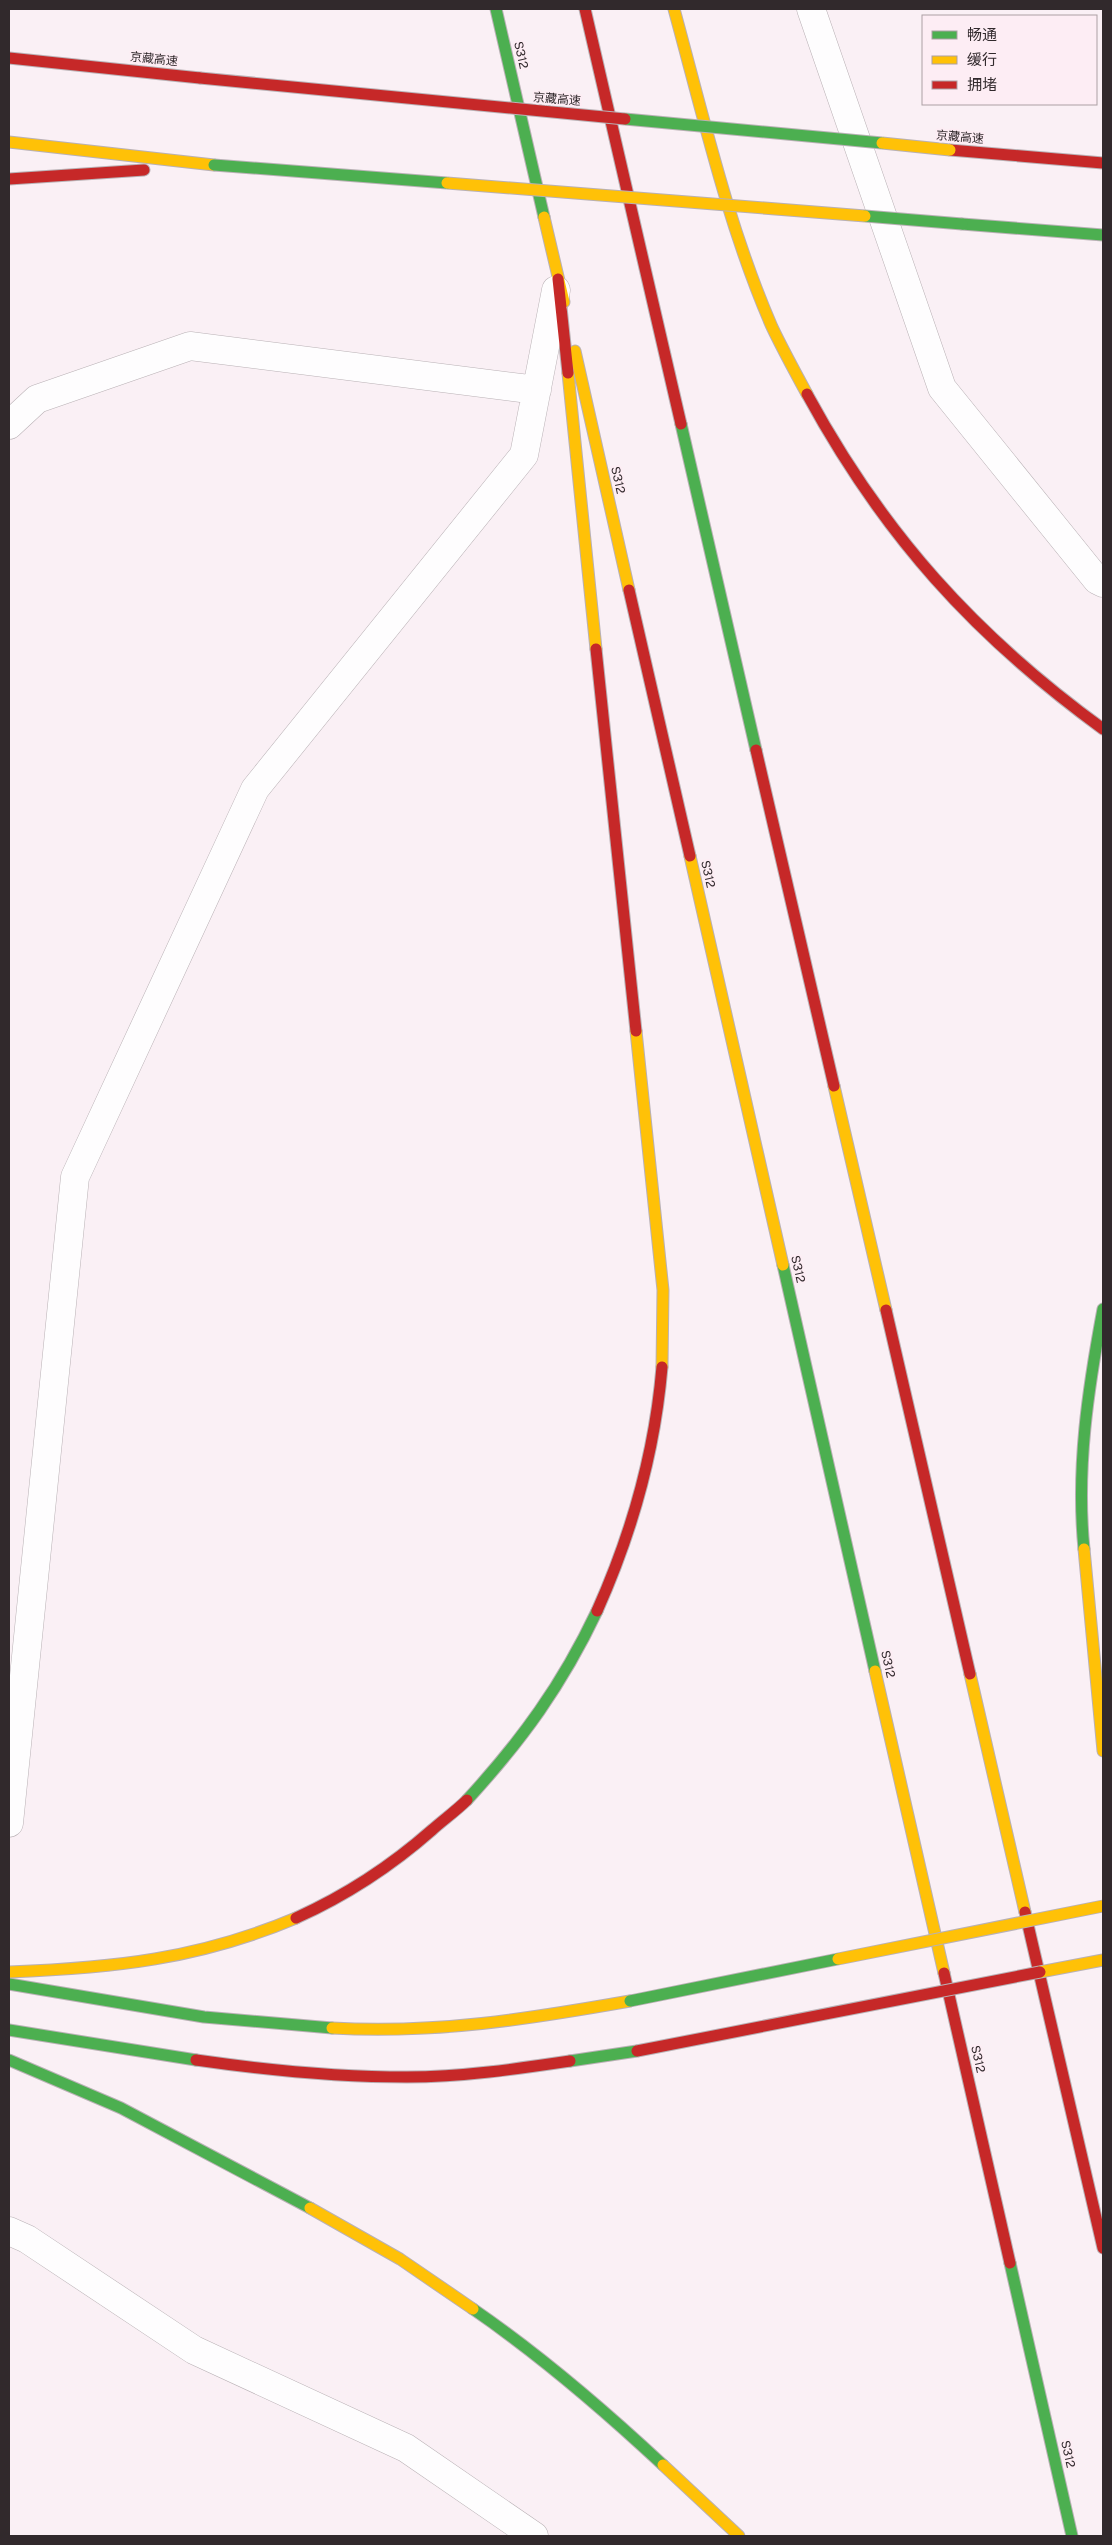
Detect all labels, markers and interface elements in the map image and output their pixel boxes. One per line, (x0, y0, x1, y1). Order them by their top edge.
legend (922, 15, 1097, 105)
text: 畅通 (967, 26, 997, 43)
street label: S312 (511, 40, 531, 70)
street label: 京藏高速 (129, 50, 179, 68)
text: 缓行 (967, 51, 997, 68)
text: 拥堵 (967, 76, 997, 93)
street label: 京藏高速 (532, 90, 582, 108)
street label: 京藏高速 (935, 128, 985, 146)
street label: S312 (608, 465, 628, 495)
street label: S312 (698, 859, 718, 889)
street label: S312 (788, 1254, 808, 1284)
street label: S312 (878, 1649, 898, 1679)
street label: S312 (968, 2044, 988, 2074)
street label: S312 (1058, 2439, 1078, 2469)

